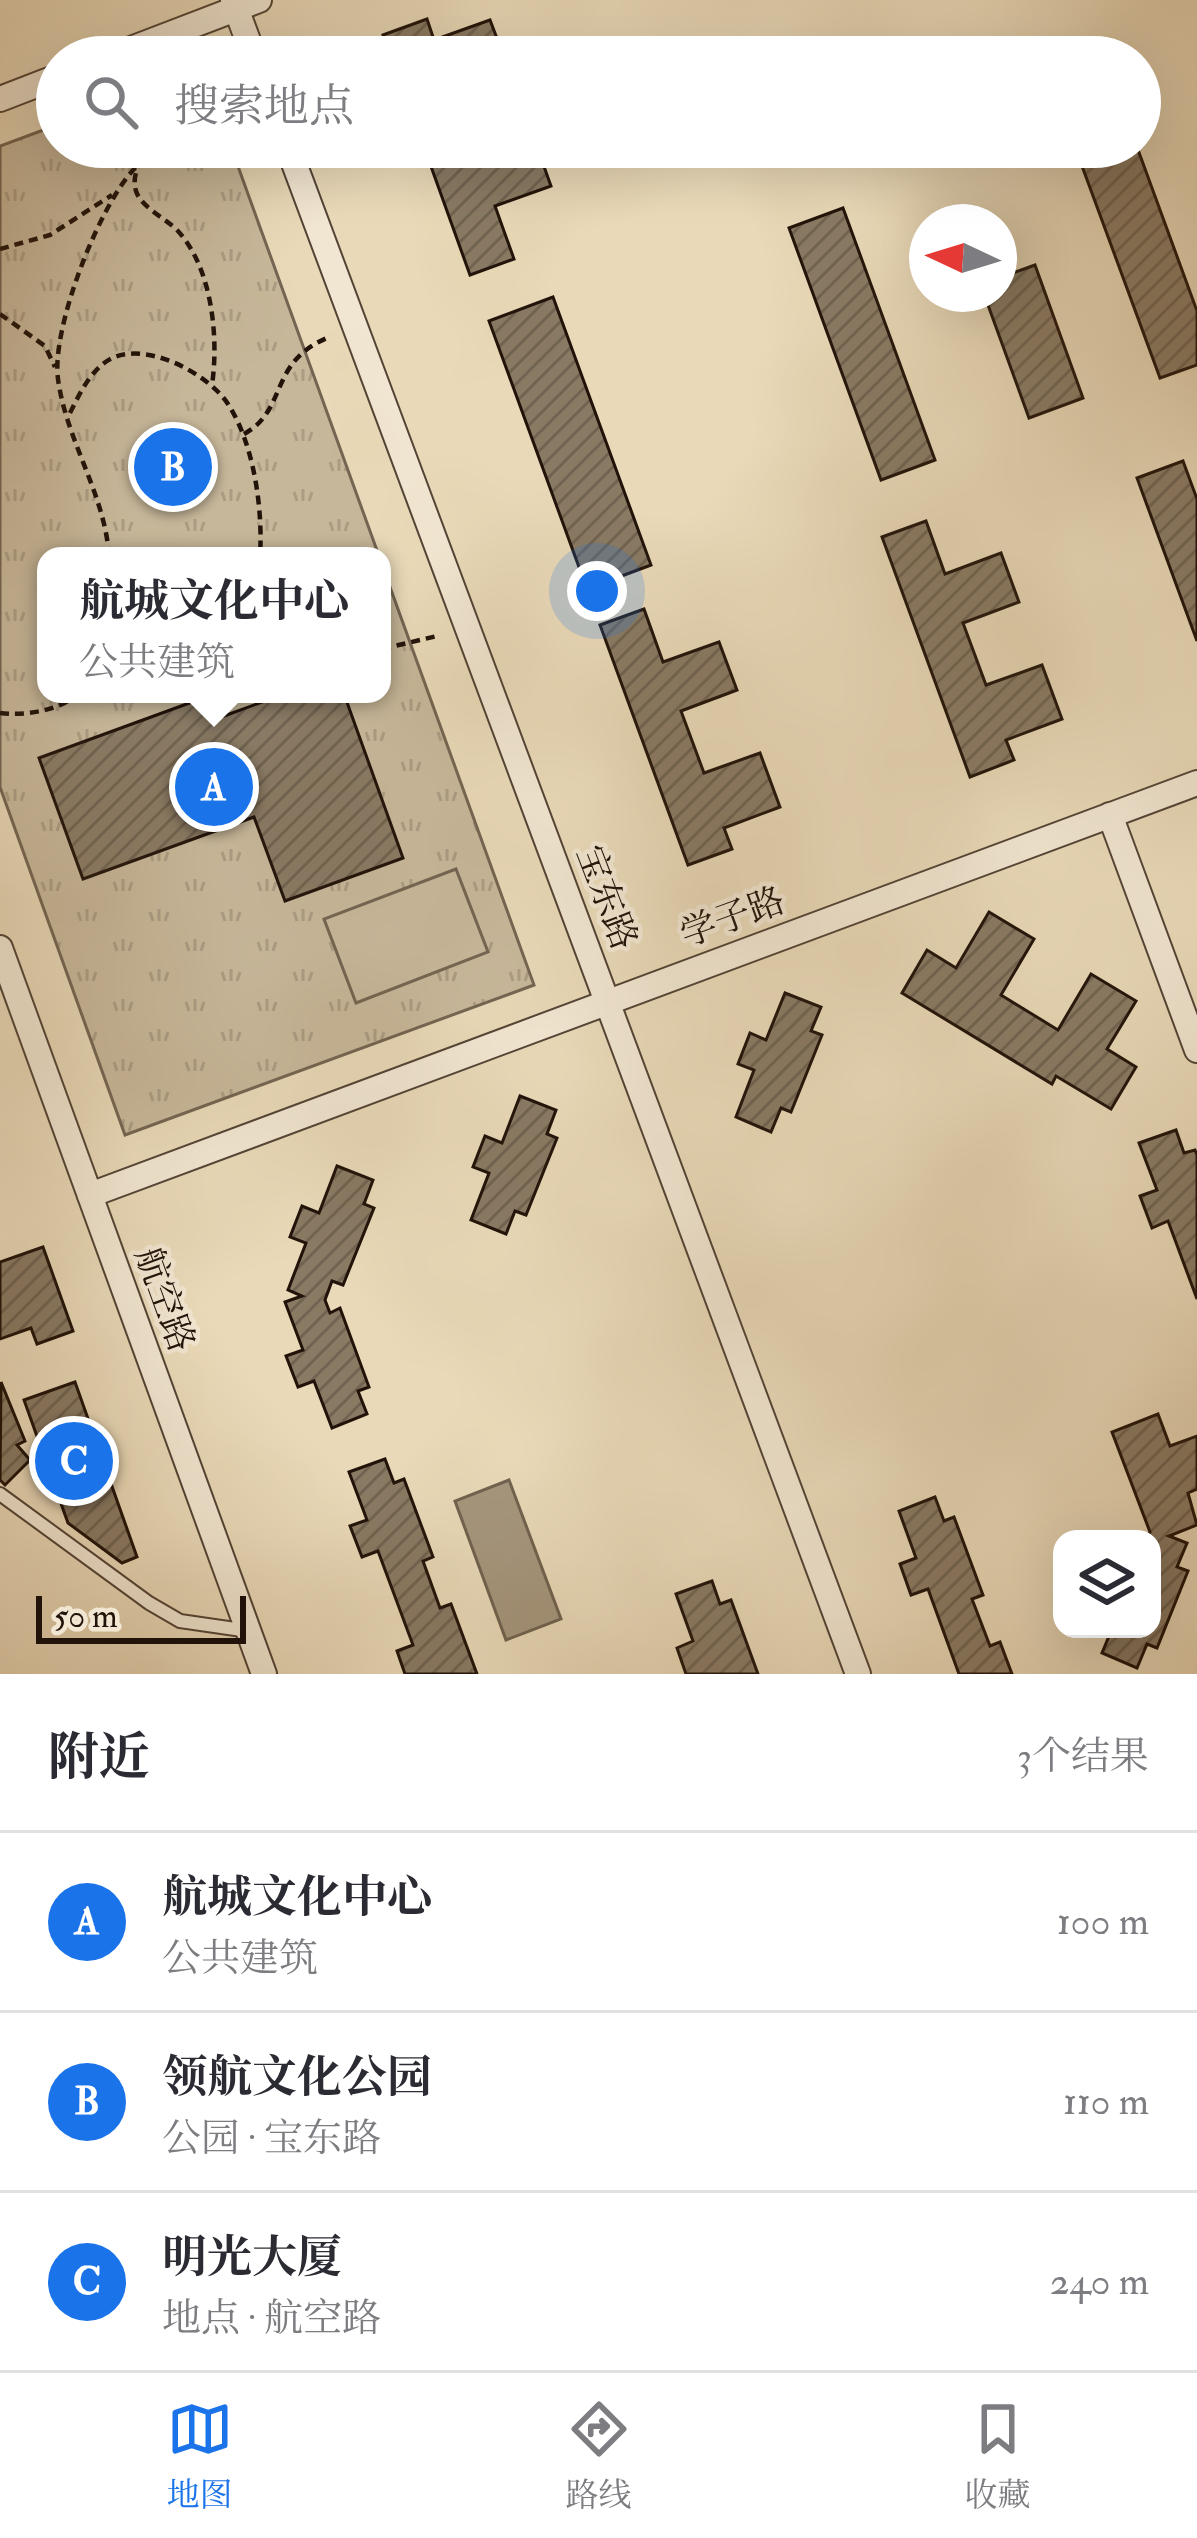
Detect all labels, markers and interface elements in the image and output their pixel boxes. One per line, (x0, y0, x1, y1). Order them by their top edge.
search box (36, 36, 1161, 168)
icon: search (78, 69, 144, 135)
text: 搜索地点 (174, 79, 354, 135)
north arrow (909, 204, 1017, 312)
pin: B (134, 422, 212, 512)
popup (37, 547, 391, 703)
your location (567, 561, 627, 621)
text: 航城文化中心 (79, 574, 349, 630)
text: 公共建筑 (79, 638, 235, 687)
pin: A (175, 742, 253, 832)
street label: 宝东路 (566, 839, 647, 956)
street label: 学子路 (674, 878, 791, 957)
street label: 航空路 (125, 1241, 204, 1358)
pin: C (35, 1416, 113, 1506)
map controls (1053, 1530, 1161, 1638)
button: layers (1053, 1530, 1161, 1638)
scale bar (36, 1590, 246, 1643)
text: 50 m (54, 1596, 118, 1637)
text: 附近 (48, 1726, 150, 1790)
text: 3个结果 (1017, 1732, 1149, 1781)
text: 航城文化中心 (162, 1870, 432, 1926)
text: A (75, 1897, 99, 1946)
text: 100 m (1057, 1897, 1149, 1946)
text: 公共建筑 (162, 1934, 318, 1983)
text: 领航文化公园 (162, 2050, 432, 2106)
text: B (74, 2077, 100, 2126)
text: 110 m (1063, 2077, 1149, 2126)
text: 公园 · 宝东路 (162, 2114, 381, 2163)
text: 明光大厦 (162, 2230, 342, 2286)
text: C (73, 2257, 101, 2306)
text: 240 m (1050, 2257, 1149, 2306)
text: 地点 · 航空路 (162, 2294, 381, 2343)
tab: 地图 (167, 2396, 233, 2516)
tab: 路线 (566, 2396, 632, 2516)
tab: 收藏 (965, 2396, 1031, 2516)

